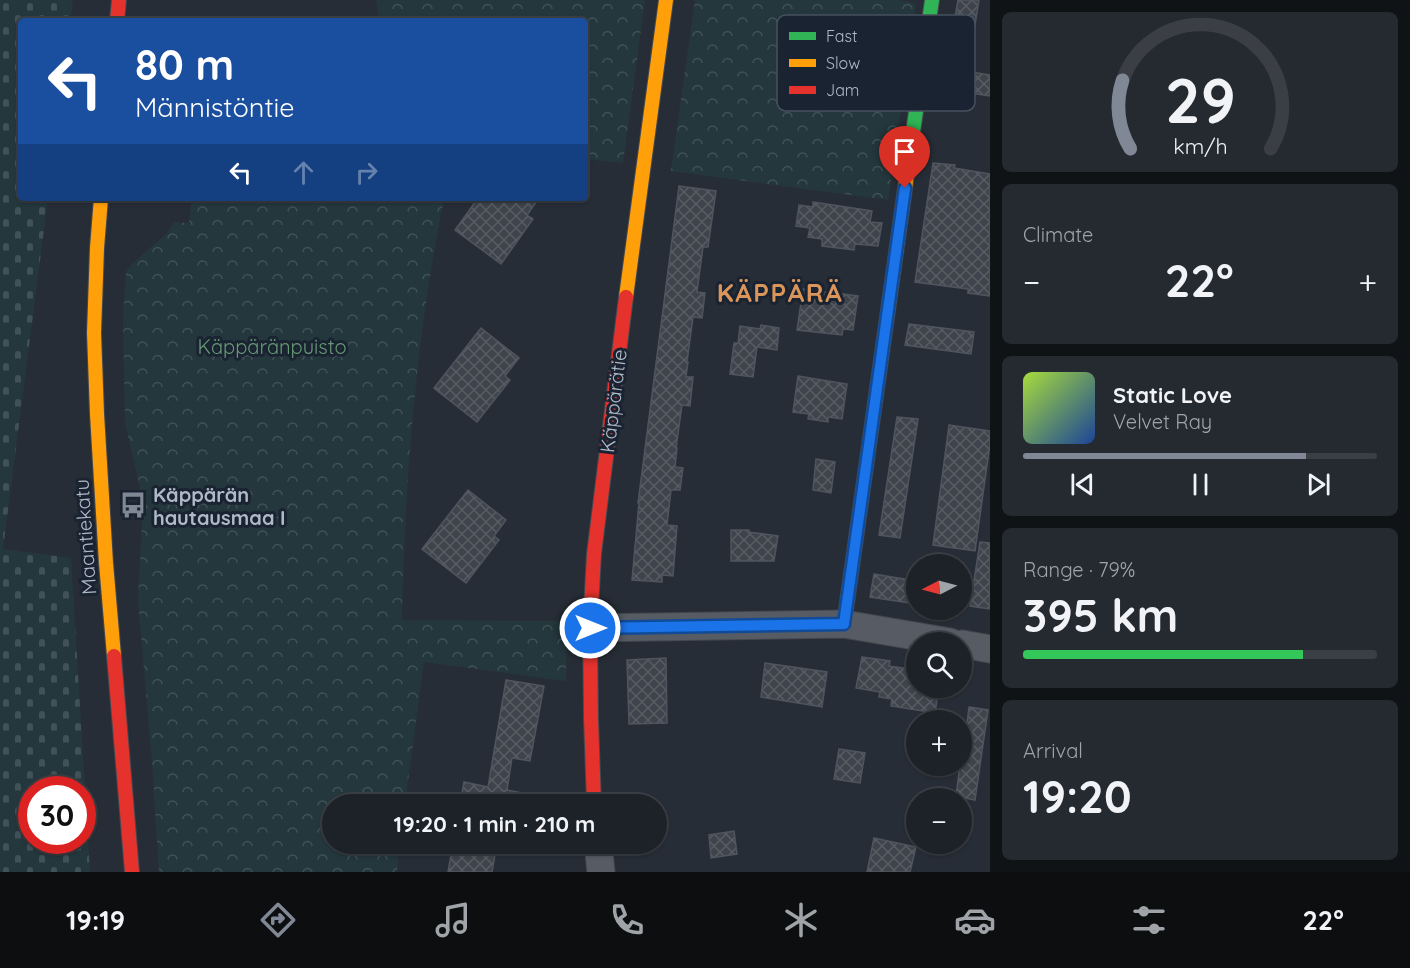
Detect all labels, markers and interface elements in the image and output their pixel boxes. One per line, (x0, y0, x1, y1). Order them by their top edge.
legend (777, 15, 975, 111)
text: Fast (826, 26, 857, 46)
text: 80 m (135, 38, 234, 91)
icon: left (36, 42, 114, 120)
text: Slow (826, 53, 860, 73)
text: 29 (1165, 61, 1235, 139)
text: Jam (826, 80, 859, 100)
text: Männistöntie (135, 90, 295, 124)
pin (879, 126, 930, 188)
text: km/h (1173, 133, 1227, 159)
icon: arrive (888, 135, 921, 168)
icon: left (224, 156, 257, 189)
icon: ahead (287, 156, 320, 189)
icon: right (350, 156, 383, 189)
text: Climate (1023, 222, 1093, 247)
text: 22° (1165, 252, 1234, 308)
text: − (1023, 261, 1040, 302)
text: + (1358, 261, 1377, 302)
district label: KÄPPÄRÄ (717, 276, 843, 309)
park label: Käppäränpuisto (197, 334, 347, 359)
street label: Käppärätie (594, 348, 632, 454)
text: Static Love (1113, 381, 1232, 409)
text: Velvet Ray (1113, 409, 1212, 434)
icon: previous (1066, 468, 1099, 501)
icon: pause (1184, 468, 1217, 501)
icon: next (1302, 468, 1335, 501)
street label: Maantiekatu (68, 478, 102, 596)
place label: Käppärän hautausmaa I (153, 482, 286, 530)
bus stop icon: Käppärän hautausmaa I (118, 490, 148, 520)
north arrow (906, 554, 972, 620)
map controls (906, 554, 972, 854)
text: Range · 79% (1023, 557, 1135, 582)
text: 395 km (1023, 587, 1178, 643)
position arrow (558, 596, 622, 660)
button: search (906, 632, 972, 698)
button: + (906, 710, 972, 776)
text: Arrival (1023, 738, 1083, 763)
text: 19:20 (1023, 768, 1132, 824)
speed limit sign: 30 (18, 776, 96, 854)
button: − (906, 788, 972, 854)
text: 19:20 · 1 min · 210 m (394, 810, 595, 838)
icon: directions (257, 899, 299, 941)
icon: music (432, 899, 474, 941)
icon: phone (606, 899, 648, 941)
icon: climate (780, 899, 822, 941)
icon: car (954, 899, 996, 941)
icon: filters (1128, 899, 1170, 941)
text: 19:19 (66, 903, 125, 937)
text: 22° (1302, 903, 1344, 937)

